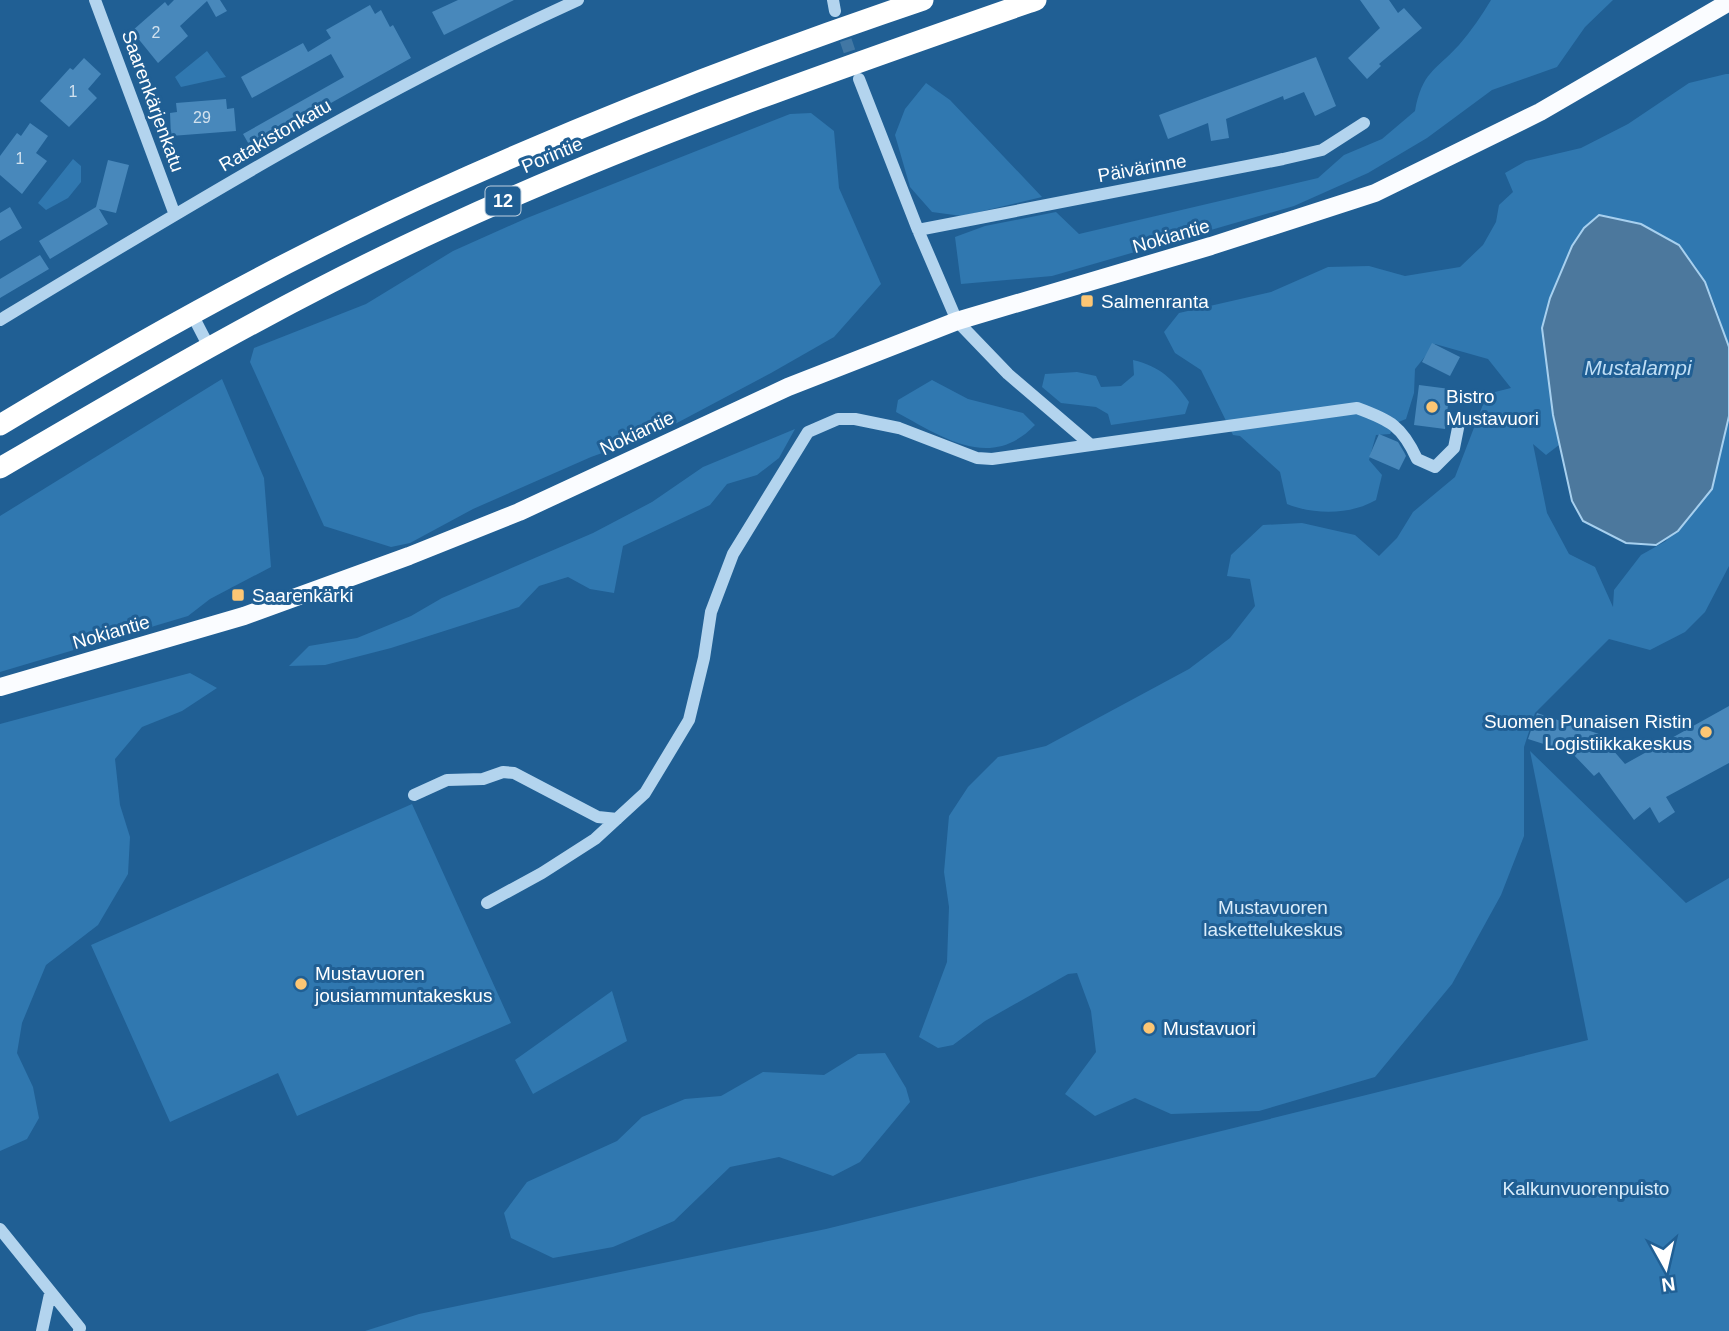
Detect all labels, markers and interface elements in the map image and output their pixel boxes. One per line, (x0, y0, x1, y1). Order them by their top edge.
house number: 2 (152, 24, 161, 41)
street label: Saarenkärjenkatu (118, 27, 188, 175)
house number: 1 (69, 83, 78, 100)
street label: Ratakistonkatu (215, 94, 335, 176)
house number: 29 (193, 109, 211, 126)
street label: Porintie (518, 133, 586, 177)
house number: 1 (16, 150, 25, 167)
street label: Päivärinne (1096, 150, 1188, 186)
road number: 12 (486, 186, 520, 216)
street label: Nokiantie (1130, 215, 1212, 257)
place label: Salmenranta (1101, 291, 1209, 312)
marker: Salmenranta (1079, 293, 1095, 309)
water label: Mustalampi (1584, 356, 1693, 379)
place label: Bistro Mustavuori (1446, 386, 1539, 429)
marker: Bistro Mustavuori (1424, 399, 1440, 415)
street label: Nokiantie (597, 407, 677, 459)
place label: Saarenkärki (252, 585, 353, 606)
marker: Saarenkärki (230, 587, 246, 603)
street label: Nokiantie (70, 611, 152, 653)
place label: Suomen Punaisen Ristin Logistiikkakeskus (1484, 711, 1692, 754)
marker: Suomen Punaisen Ristin Logistiikkakeskus (1698, 724, 1714, 740)
park label: Mustavuoren laskettelukeskus (1203, 897, 1343, 940)
place label: Mustavuoren jousiammuntakeskus (314, 963, 492, 1006)
marker: Mustavuoren jousiammuntakeskus (293, 976, 309, 992)
place label: Mustavuori (1163, 1018, 1256, 1039)
marker: Mustavuori (1141, 1020, 1157, 1036)
park label: Kalkunvuorenpuisto (1503, 1178, 1669, 1199)
north arrow (1631, 1233, 1701, 1303)
text: N (1660, 1273, 1677, 1296)

